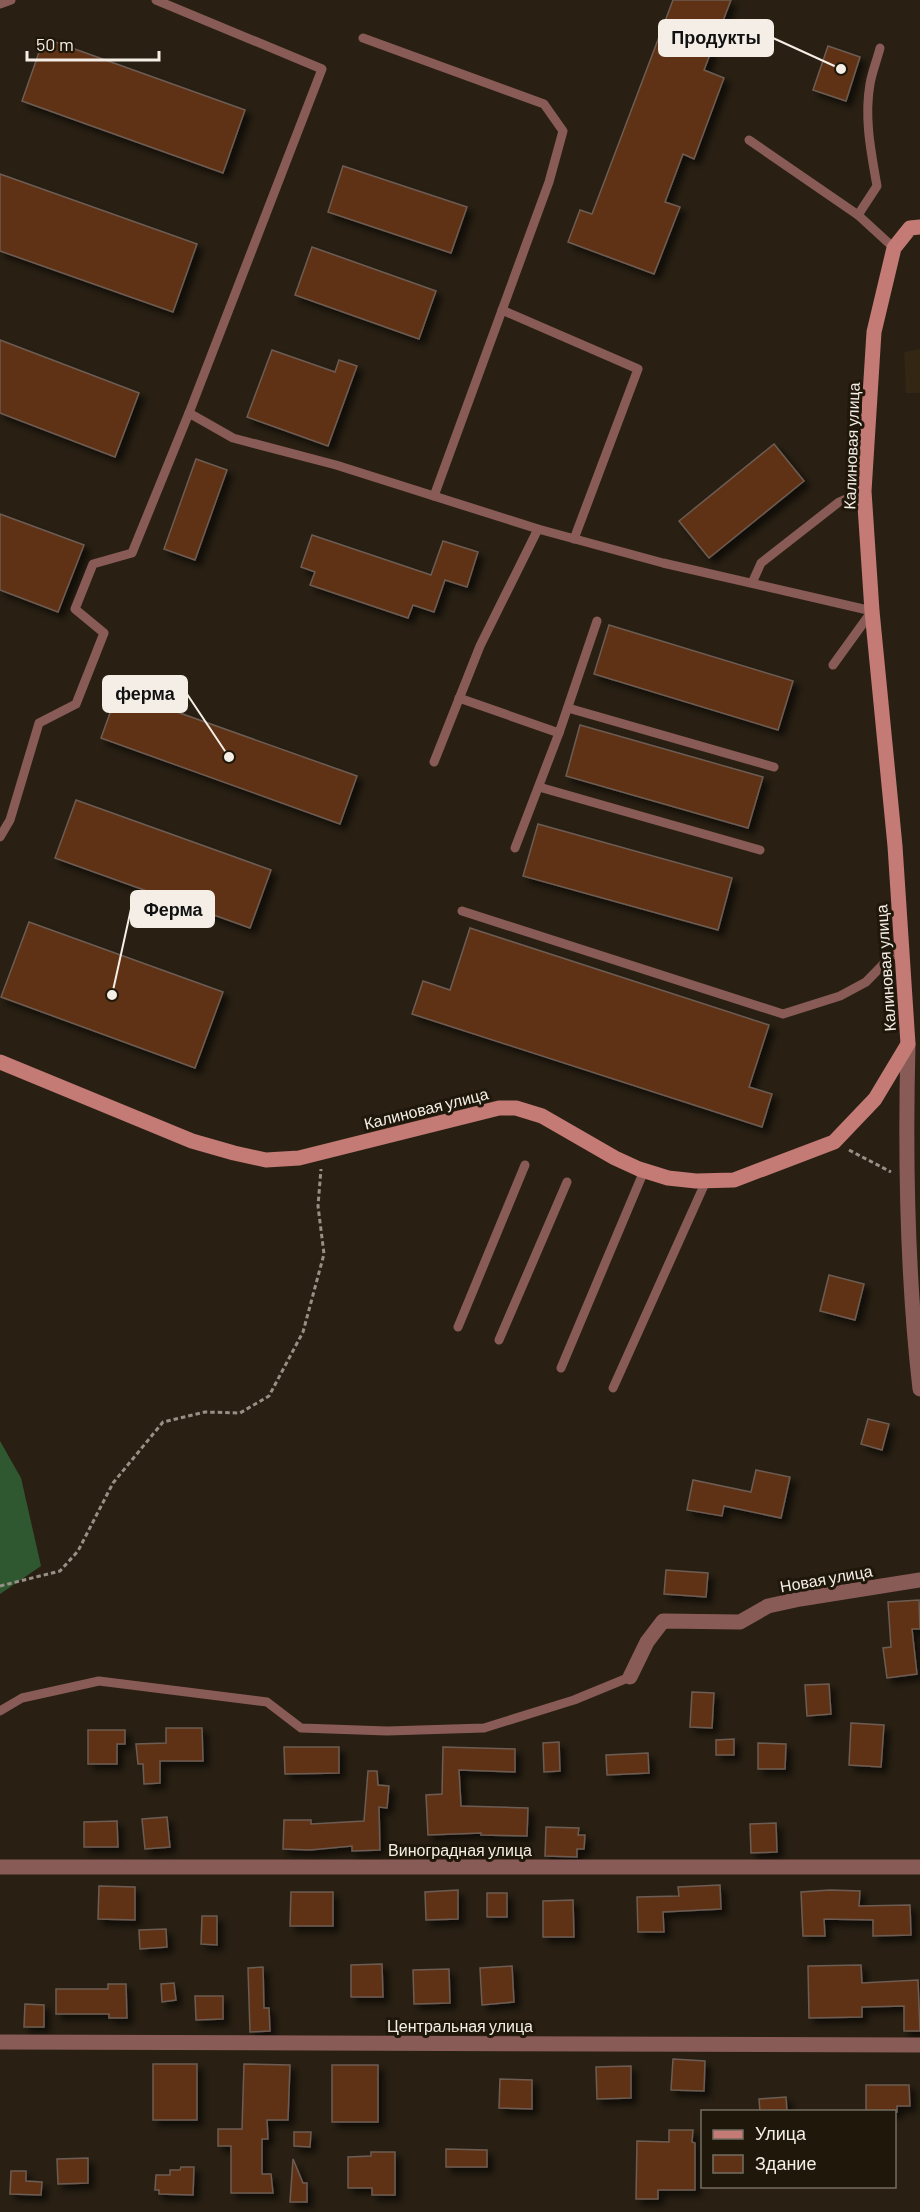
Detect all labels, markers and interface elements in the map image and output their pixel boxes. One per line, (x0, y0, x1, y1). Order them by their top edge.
callout: Продукты (659, 20, 773, 56)
scale bar (27, 24, 159, 62)
text: Продукты (671, 26, 761, 48)
text: 50 m (36, 33, 74, 55)
street label: Калиновая улица (839, 382, 863, 510)
callout: ферма (103, 676, 187, 712)
text: ферма (115, 682, 176, 704)
callout: Ферма (131, 891, 214, 927)
text: Ферма (143, 898, 204, 920)
street label: Калиновая улица (871, 904, 899, 1032)
street label: Калиновая улица (362, 1083, 490, 1133)
street label: Новая улица (778, 1561, 874, 1595)
street label: Виноградная улица (388, 1840, 532, 1859)
street label: Центральная улица (387, 2016, 533, 2035)
legend (701, 2110, 896, 2188)
text: Улица (755, 2122, 807, 2144)
text: Здание (755, 2152, 816, 2174)

